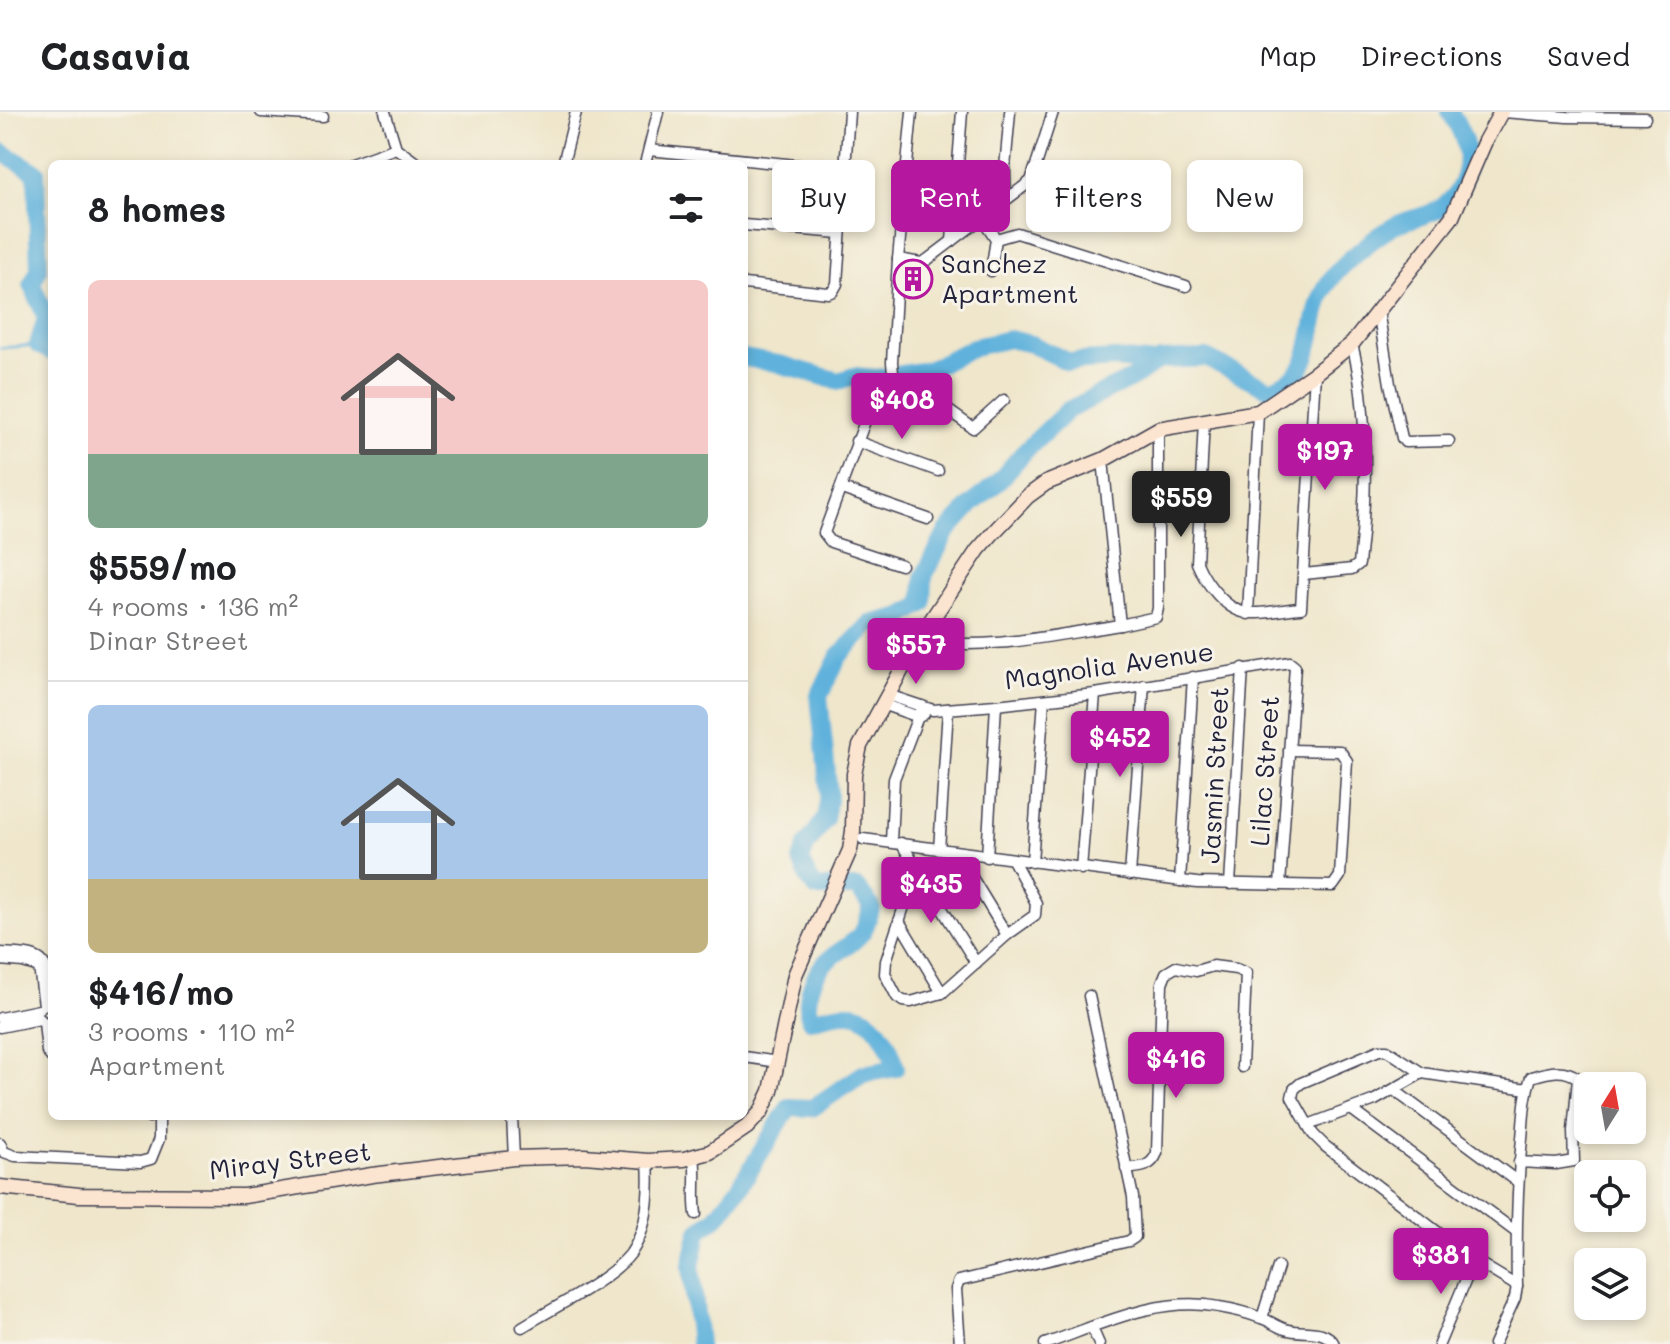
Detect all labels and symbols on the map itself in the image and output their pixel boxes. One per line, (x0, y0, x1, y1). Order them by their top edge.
place label: Sanchez Apartment (941, 246, 1078, 310)
building icon: Sanchez Apartment (892, 258, 934, 300)
pin: $408 (855, 373, 949, 441)
pin: $197 (1278, 424, 1372, 492)
pin: $559 (1134, 471, 1228, 539)
pin: $557 (869, 618, 963, 686)
street label: Magnolia Avenue (1002, 634, 1216, 697)
street label: Jasmin Street (1192, 686, 1236, 864)
street label: Lilac Street (1242, 695, 1286, 847)
pin: $452 (1073, 711, 1167, 779)
pin: $435 (884, 857, 978, 925)
pin: $416 (1129, 1032, 1223, 1100)
north arrow (1574, 1072, 1646, 1144)
street label: Miray Street (207, 1133, 373, 1187)
pin: $381 (1394, 1228, 1488, 1296)

